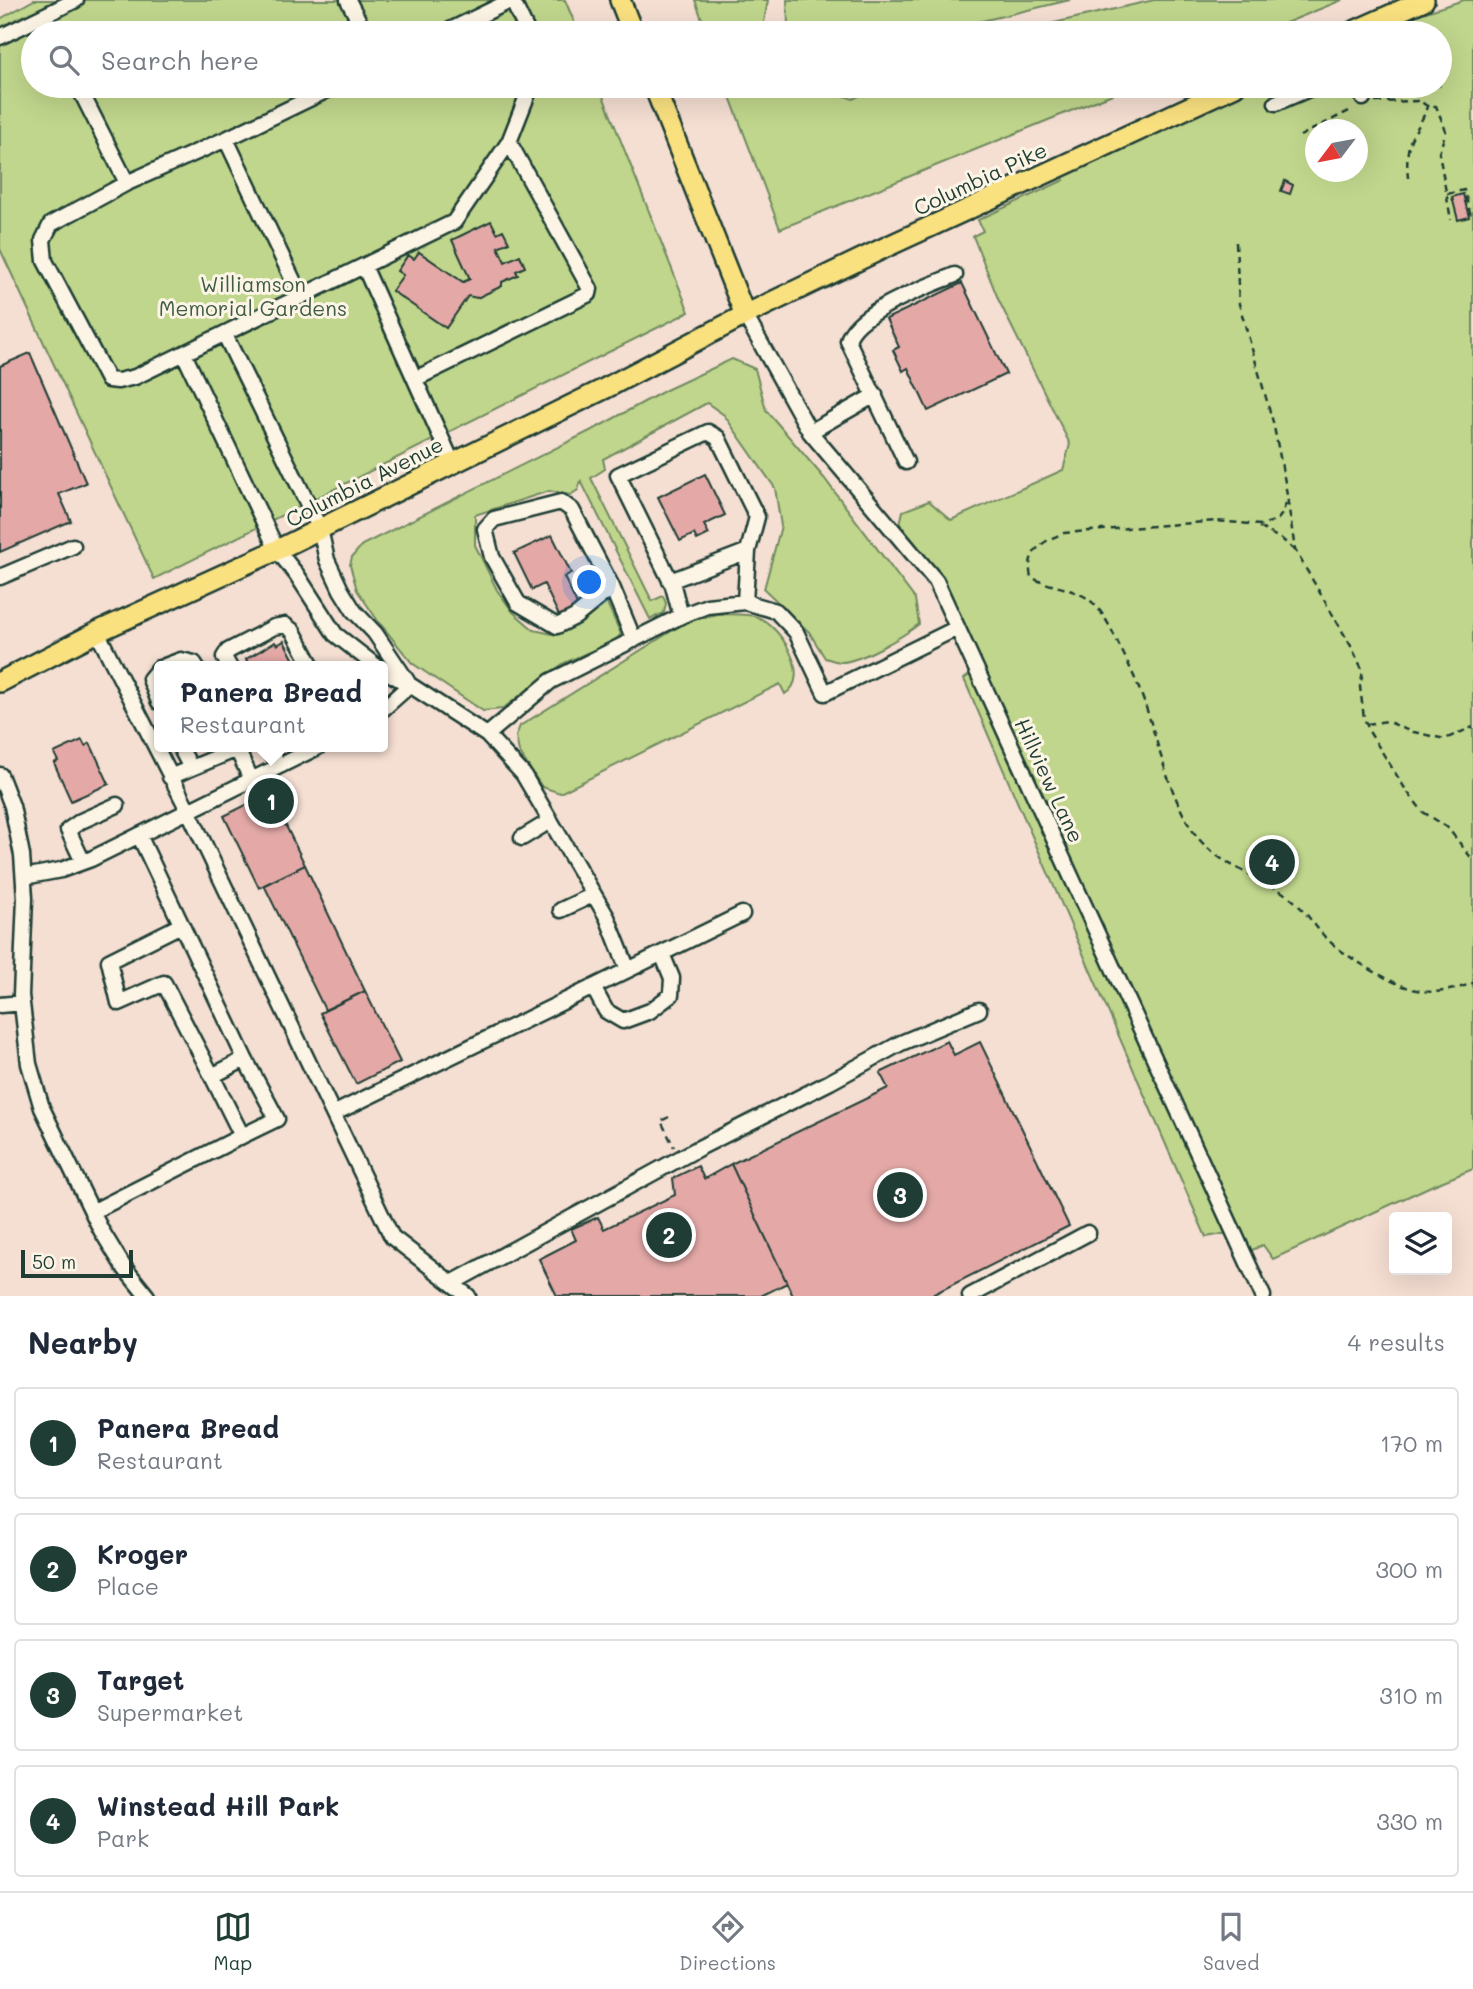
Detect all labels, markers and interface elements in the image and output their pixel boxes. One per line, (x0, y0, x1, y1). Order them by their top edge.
search box (21, 21, 1452, 98)
icon: search (45, 41, 83, 79)
text: Search here (101, 43, 259, 77)
north arrow (1305, 119, 1368, 182)
street label: Columbia Pike (909, 135, 1051, 221)
park label: Williamson Memorial Gardens (159, 270, 347, 321)
street label: Columbia Avenue (281, 430, 447, 532)
your location (572, 565, 606, 599)
popup (154, 661, 388, 752)
text: Panera Bread (180, 675, 362, 709)
text: Restaurant (180, 709, 306, 739)
street label: Hillview Lane (1009, 713, 1091, 847)
pin: 1 (248, 775, 294, 827)
pin: 4 (1249, 836, 1295, 888)
pin: 3 (877, 1169, 923, 1221)
pin: 2 (646, 1209, 692, 1261)
map controls (1389, 1212, 1452, 1275)
button: layers (1389, 1212, 1452, 1275)
scale bar (21, 1247, 133, 1279)
text: 50 m (32, 1249, 76, 1274)
text: Nearby (28, 1322, 138, 1362)
text: 4 results (1348, 1327, 1445, 1357)
text: Panera Bread (97, 1411, 279, 1445)
text: 1 (48, 1428, 58, 1458)
text: 170 m (1380, 1428, 1443, 1458)
text: Restaurant (97, 1445, 223, 1475)
text: Kroger (97, 1537, 188, 1571)
text: 2 (47, 1554, 59, 1584)
text: 300 m (1375, 1554, 1443, 1584)
text: Place (97, 1571, 159, 1601)
text: Target (97, 1663, 184, 1697)
text: 3 (46, 1680, 60, 1710)
text: 310 m (1379, 1680, 1443, 1710)
text: Supermarket (97, 1697, 243, 1727)
text: Winstead Hill Park (97, 1789, 339, 1823)
text: 4 (46, 1806, 60, 1836)
text: 330 m (1376, 1806, 1443, 1836)
text: Park (97, 1823, 149, 1853)
tab: Map (214, 1908, 252, 1975)
tab: Directions (679, 1908, 776, 1975)
tab: Saved (1203, 1908, 1259, 1975)

